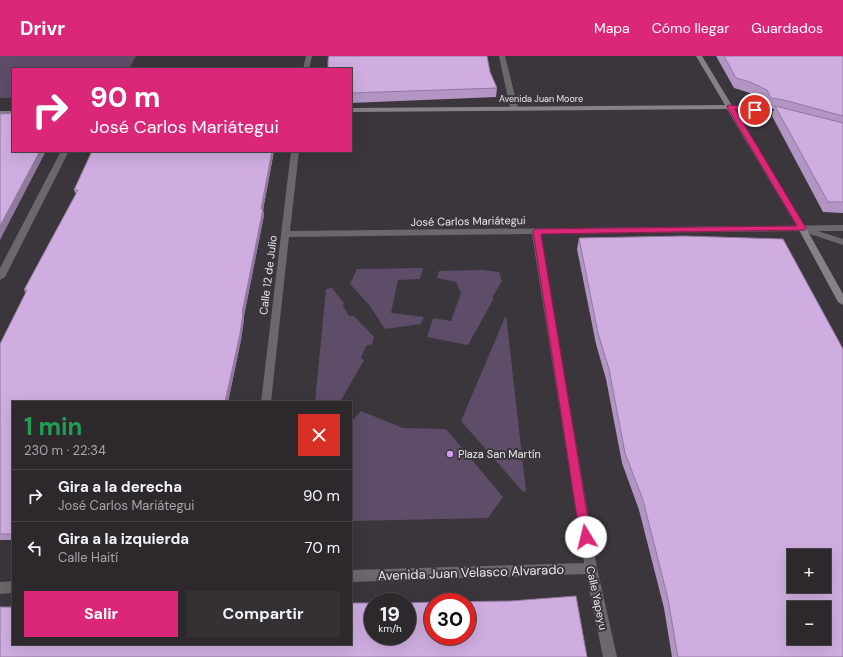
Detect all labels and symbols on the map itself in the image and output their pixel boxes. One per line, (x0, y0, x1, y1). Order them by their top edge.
street label: Avenida Juan Moore (499, 93, 583, 105)
pin (738, 93, 772, 127)
street label: José Carlos Mariátegui (410, 213, 526, 229)
street label: Calle 12 de Julio (256, 234, 280, 316)
place label: Plaza San Martín (458, 447, 541, 461)
marker: Plaza San Martín (445, 449, 455, 459)
position arrow (565, 516, 607, 558)
street label: Avenida Juan Velasco Alvarado (378, 561, 565, 584)
street label: Calle Yapeyu (583, 565, 611, 631)
speed limit sign: 30 (424, 593, 476, 645)

